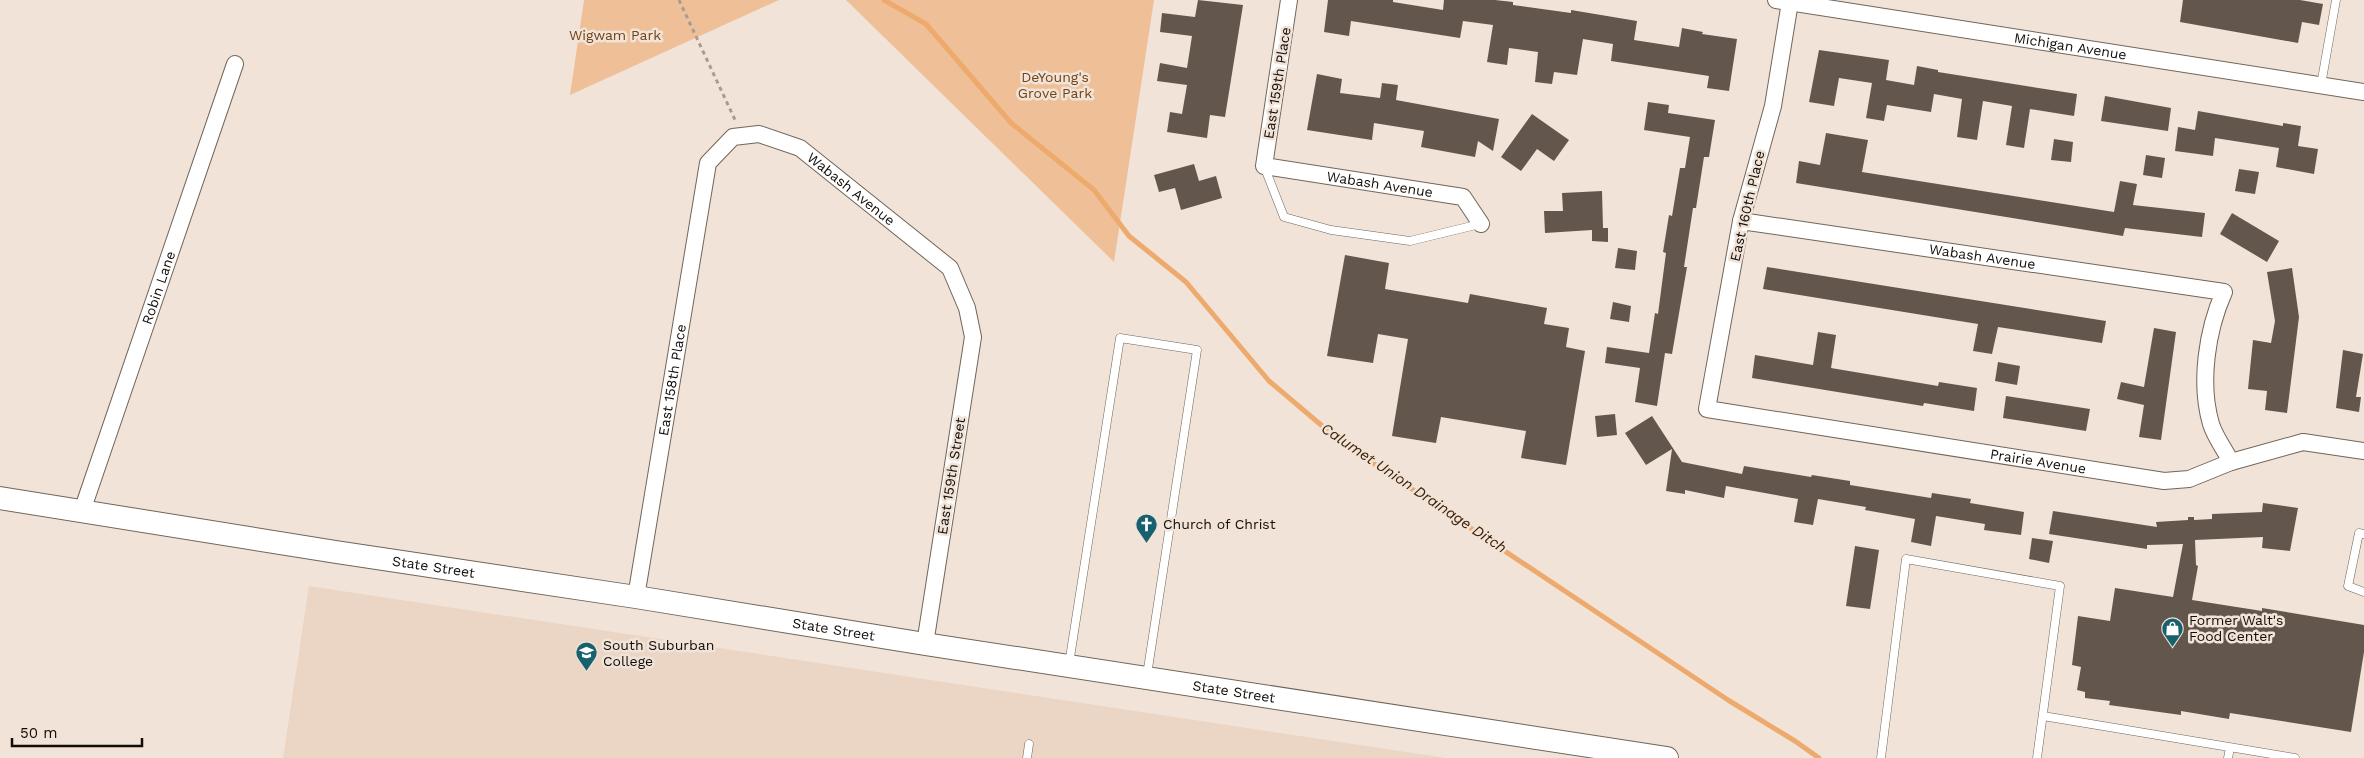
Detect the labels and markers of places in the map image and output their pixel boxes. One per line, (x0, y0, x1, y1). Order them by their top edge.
church icon: Church of Christ (1135, 512, 1159, 543)
place label: Church of Christ (1163, 516, 1276, 532)
place label: Former Walt's Food Center (2189, 612, 2283, 644)
shop icon: Former Walt's Food Center (2161, 616, 2185, 647)
place label: South Suburban College (603, 637, 714, 669)
school or university icon: South Suburban College (575, 641, 599, 672)

